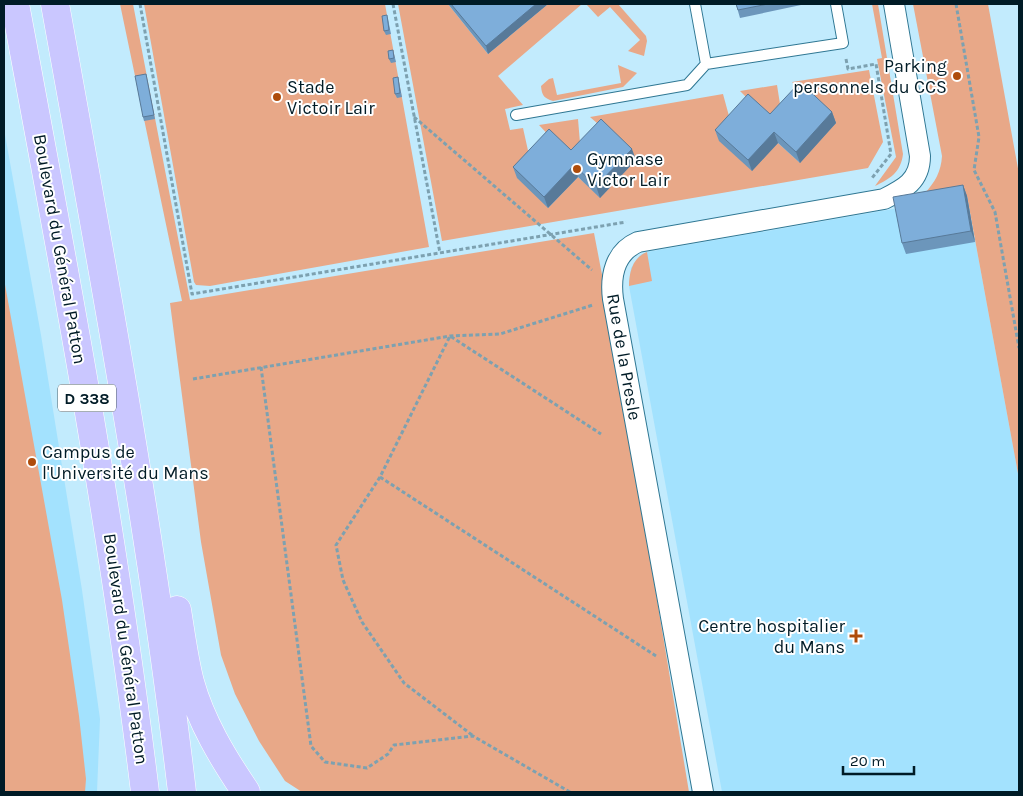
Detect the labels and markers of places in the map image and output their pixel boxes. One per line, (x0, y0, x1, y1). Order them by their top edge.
place label: Parking personnels du CCS (793, 55, 947, 98)
marker: Parking personnels du CCS (951, 70, 963, 82)
place label: Stade Victoir Lair (287, 76, 375, 119)
marker: Stade Victoir Lair (271, 91, 283, 103)
place label: Gymnase Victor Lair (587, 148, 670, 191)
marker: Gymnase Victor Lair (571, 163, 583, 175)
place label: Campus de l'Université du Mans (42, 441, 209, 484)
marker: Campus de l'Université du Mans (26, 456, 38, 468)
place label: Centre hospitalier du Mans (698, 615, 845, 658)
marker: Centre hospitalier du Mans (849, 629, 863, 643)

